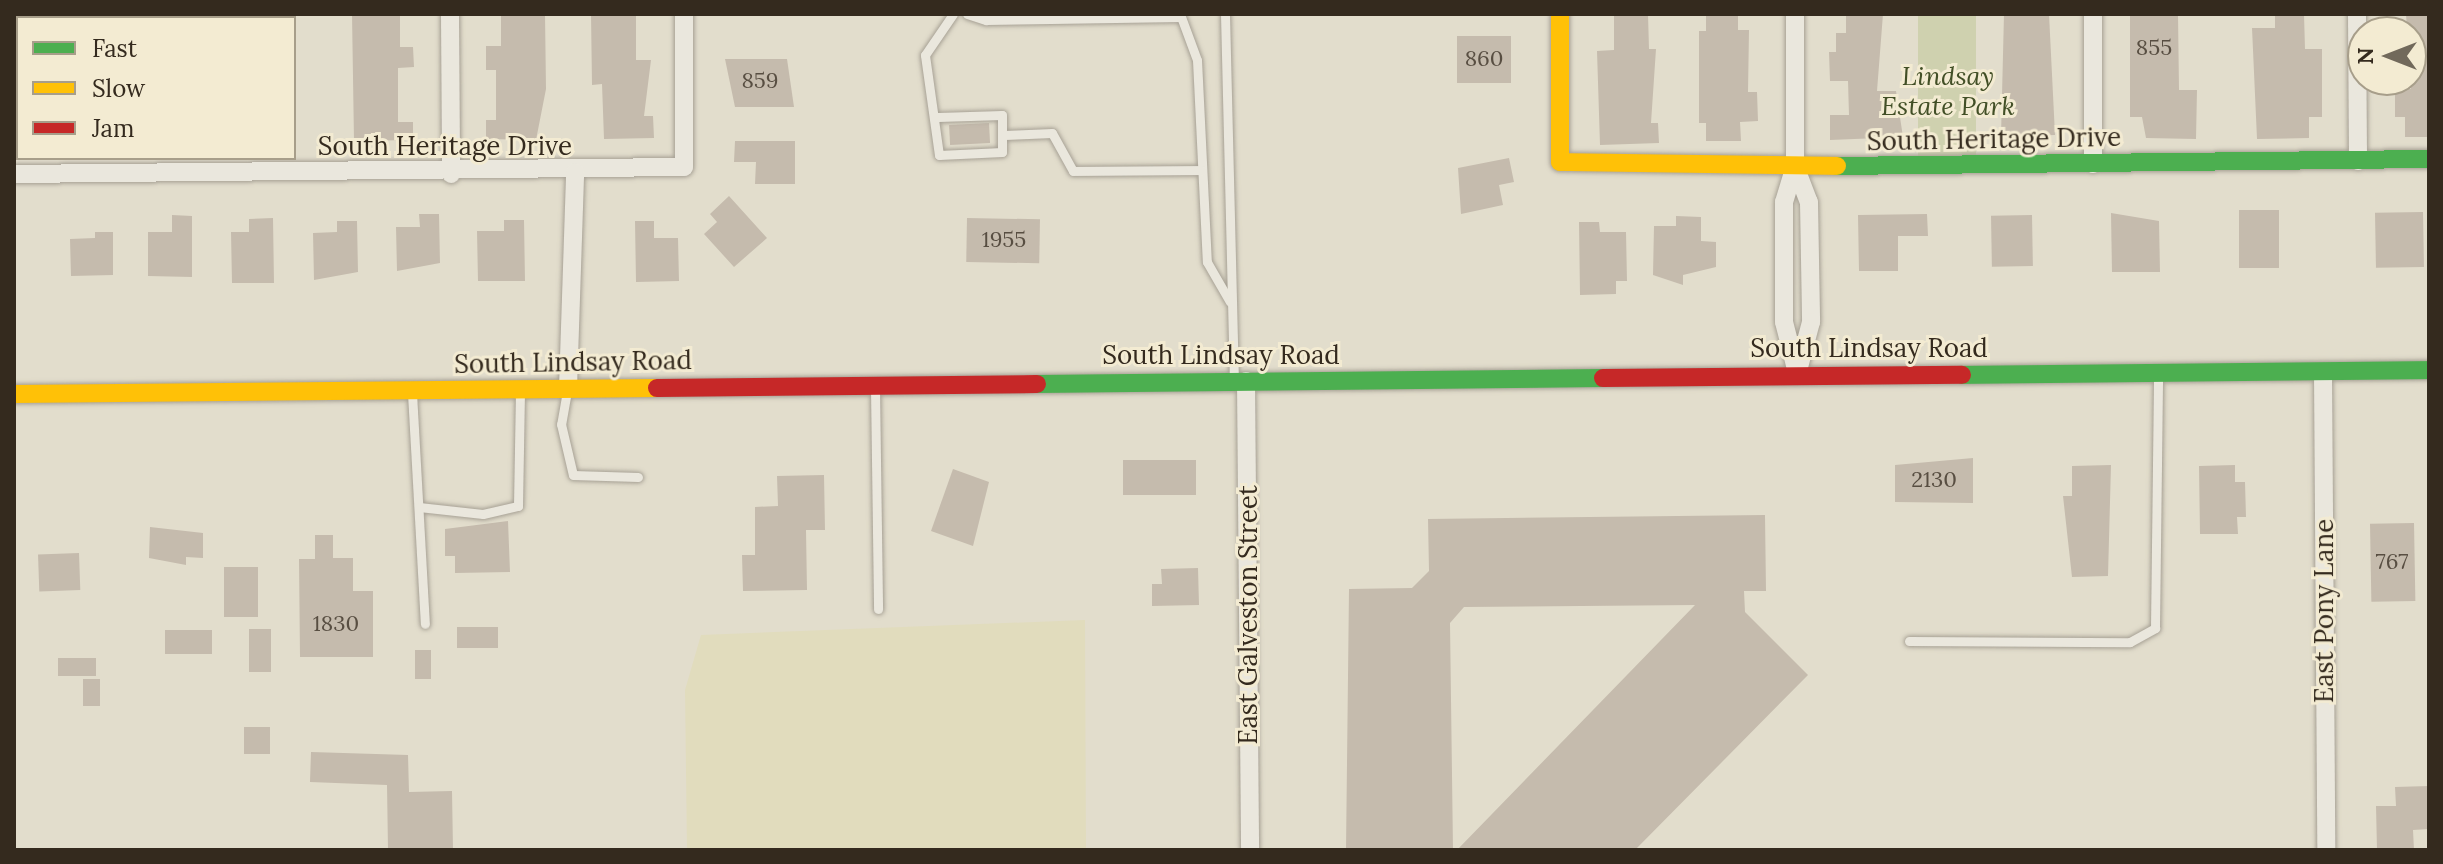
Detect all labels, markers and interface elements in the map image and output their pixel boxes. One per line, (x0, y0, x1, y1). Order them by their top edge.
legend (16, 16, 296, 160)
north arrow (2347, 16, 2427, 96)
text: Fast (92, 33, 137, 64)
house number: 855 (2136, 35, 2172, 61)
house number: 860 (1465, 46, 1503, 72)
text: N (2351, 48, 2379, 65)
park label: Lindsay Estate Park (1881, 60, 2015, 122)
house number: 859 (741, 68, 779, 94)
text: Slow (92, 73, 145, 104)
text: Jam (92, 113, 134, 144)
street label: South Heritage Drive (1867, 121, 2121, 157)
street label: South Heritage Drive (318, 130, 572, 162)
house number: 1955 (982, 227, 1026, 253)
street label: South Lindsay Road (1750, 332, 1988, 364)
street label: South Lindsay Road (1102, 339, 1340, 371)
street label: South Lindsay Road (454, 344, 692, 380)
house number: 2130 (1911, 467, 1957, 493)
street label: East Galveston Street (1232, 485, 1264, 745)
street label: East Pony Lane (2308, 519, 2340, 703)
house number: 767 (2376, 549, 2408, 575)
house number: 1830 (313, 611, 359, 637)

